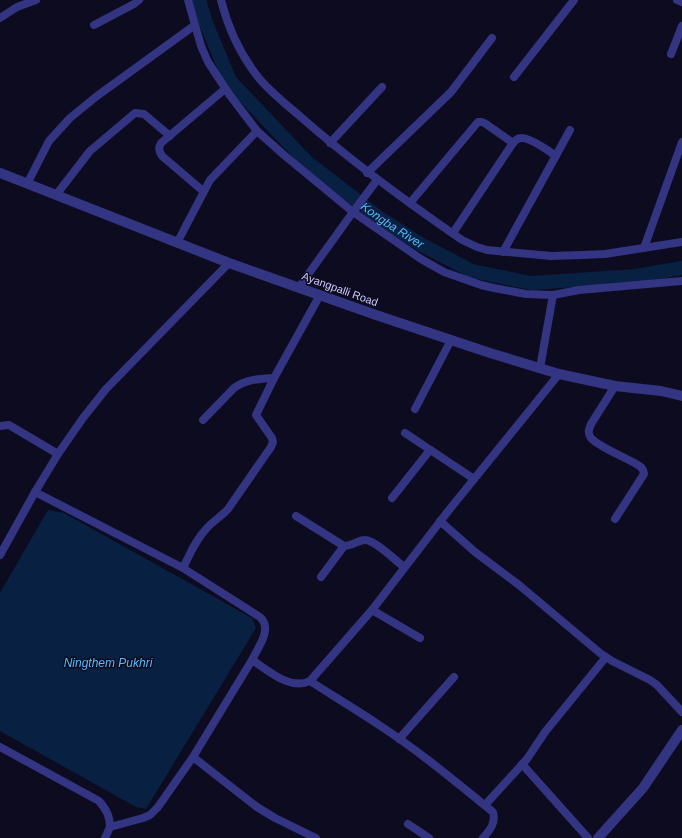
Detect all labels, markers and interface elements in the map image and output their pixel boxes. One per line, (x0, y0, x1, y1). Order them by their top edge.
water label: Kongba River (358, 199, 427, 252)
street label: Ayangpalli Road (300, 270, 380, 308)
water label: Ningthem Pukhri (64, 656, 153, 670)

